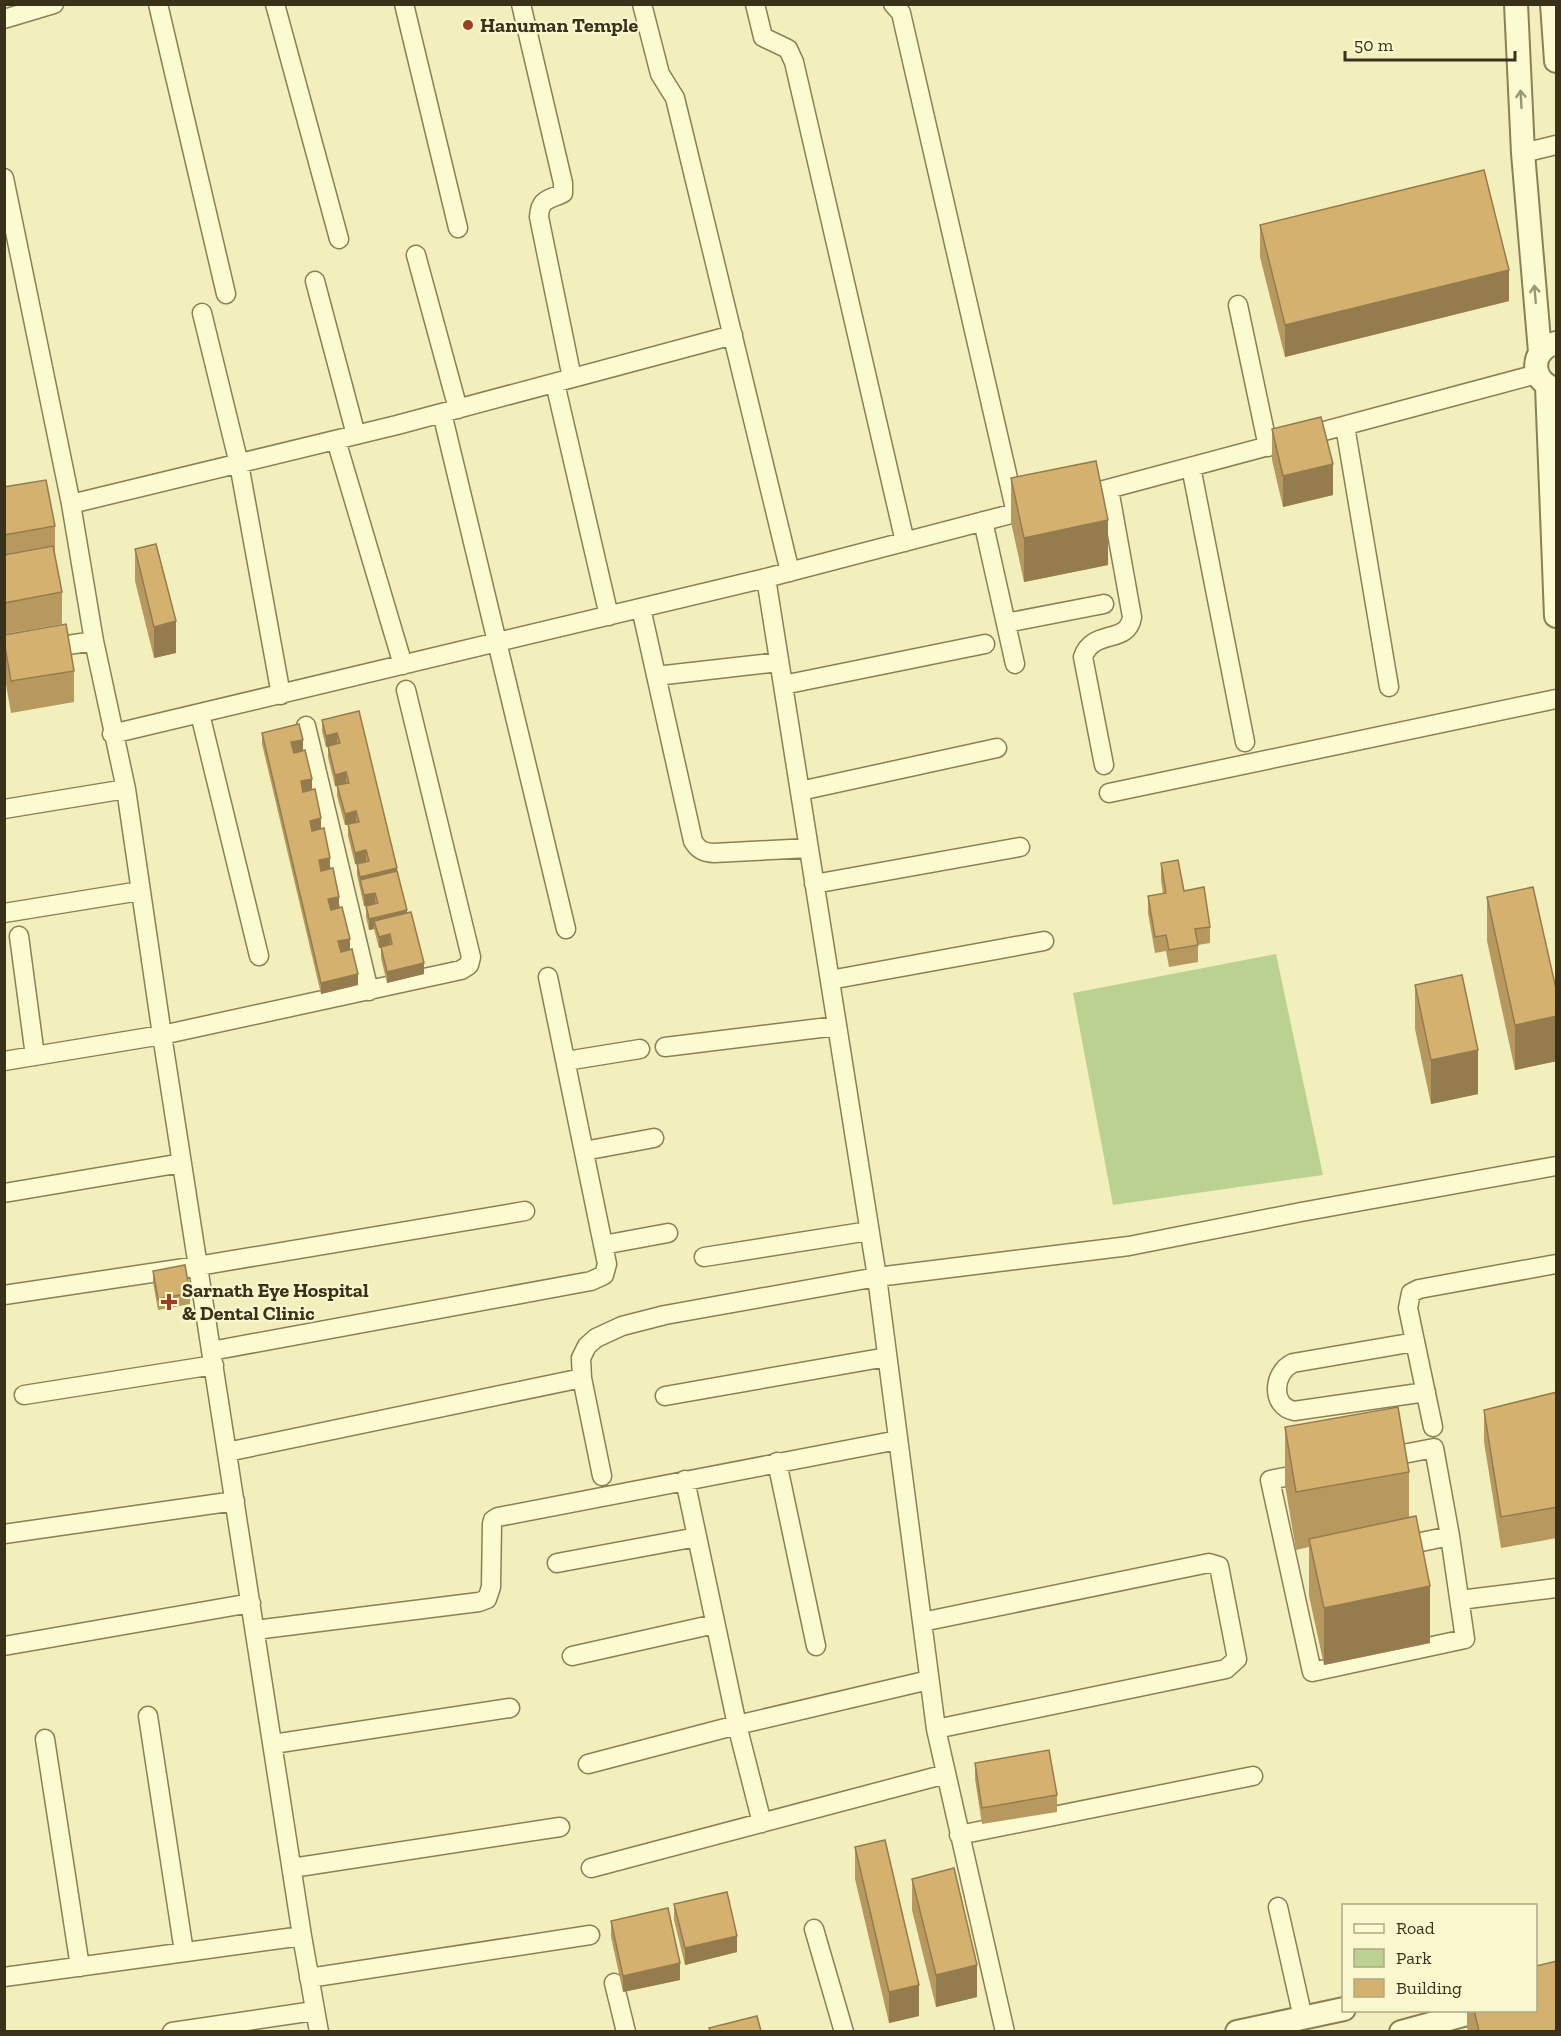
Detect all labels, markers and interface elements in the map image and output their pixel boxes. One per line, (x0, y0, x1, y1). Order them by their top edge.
place label: Hanuman Temple (480, 13, 638, 37)
marker: Hanuman Temple (461, 18, 475, 32)
scale bar (1345, 24, 1514, 62)
text: 50 m (1354, 34, 1394, 56)
one-way arrow (1515, 90, 1526, 110)
one-way arrow (1529, 284, 1540, 304)
place label: Sarnath Eye Hospital & Dental Clinic (182, 1278, 369, 1325)
marker: Sarnath Eye Hospital & Dental Clinic (160, 1293, 178, 1311)
legend (1342, 1904, 1537, 2012)
text: Road (1396, 1917, 1435, 1939)
text: Park (1396, 1947, 1432, 1969)
text: Building (1396, 1977, 1462, 1999)

